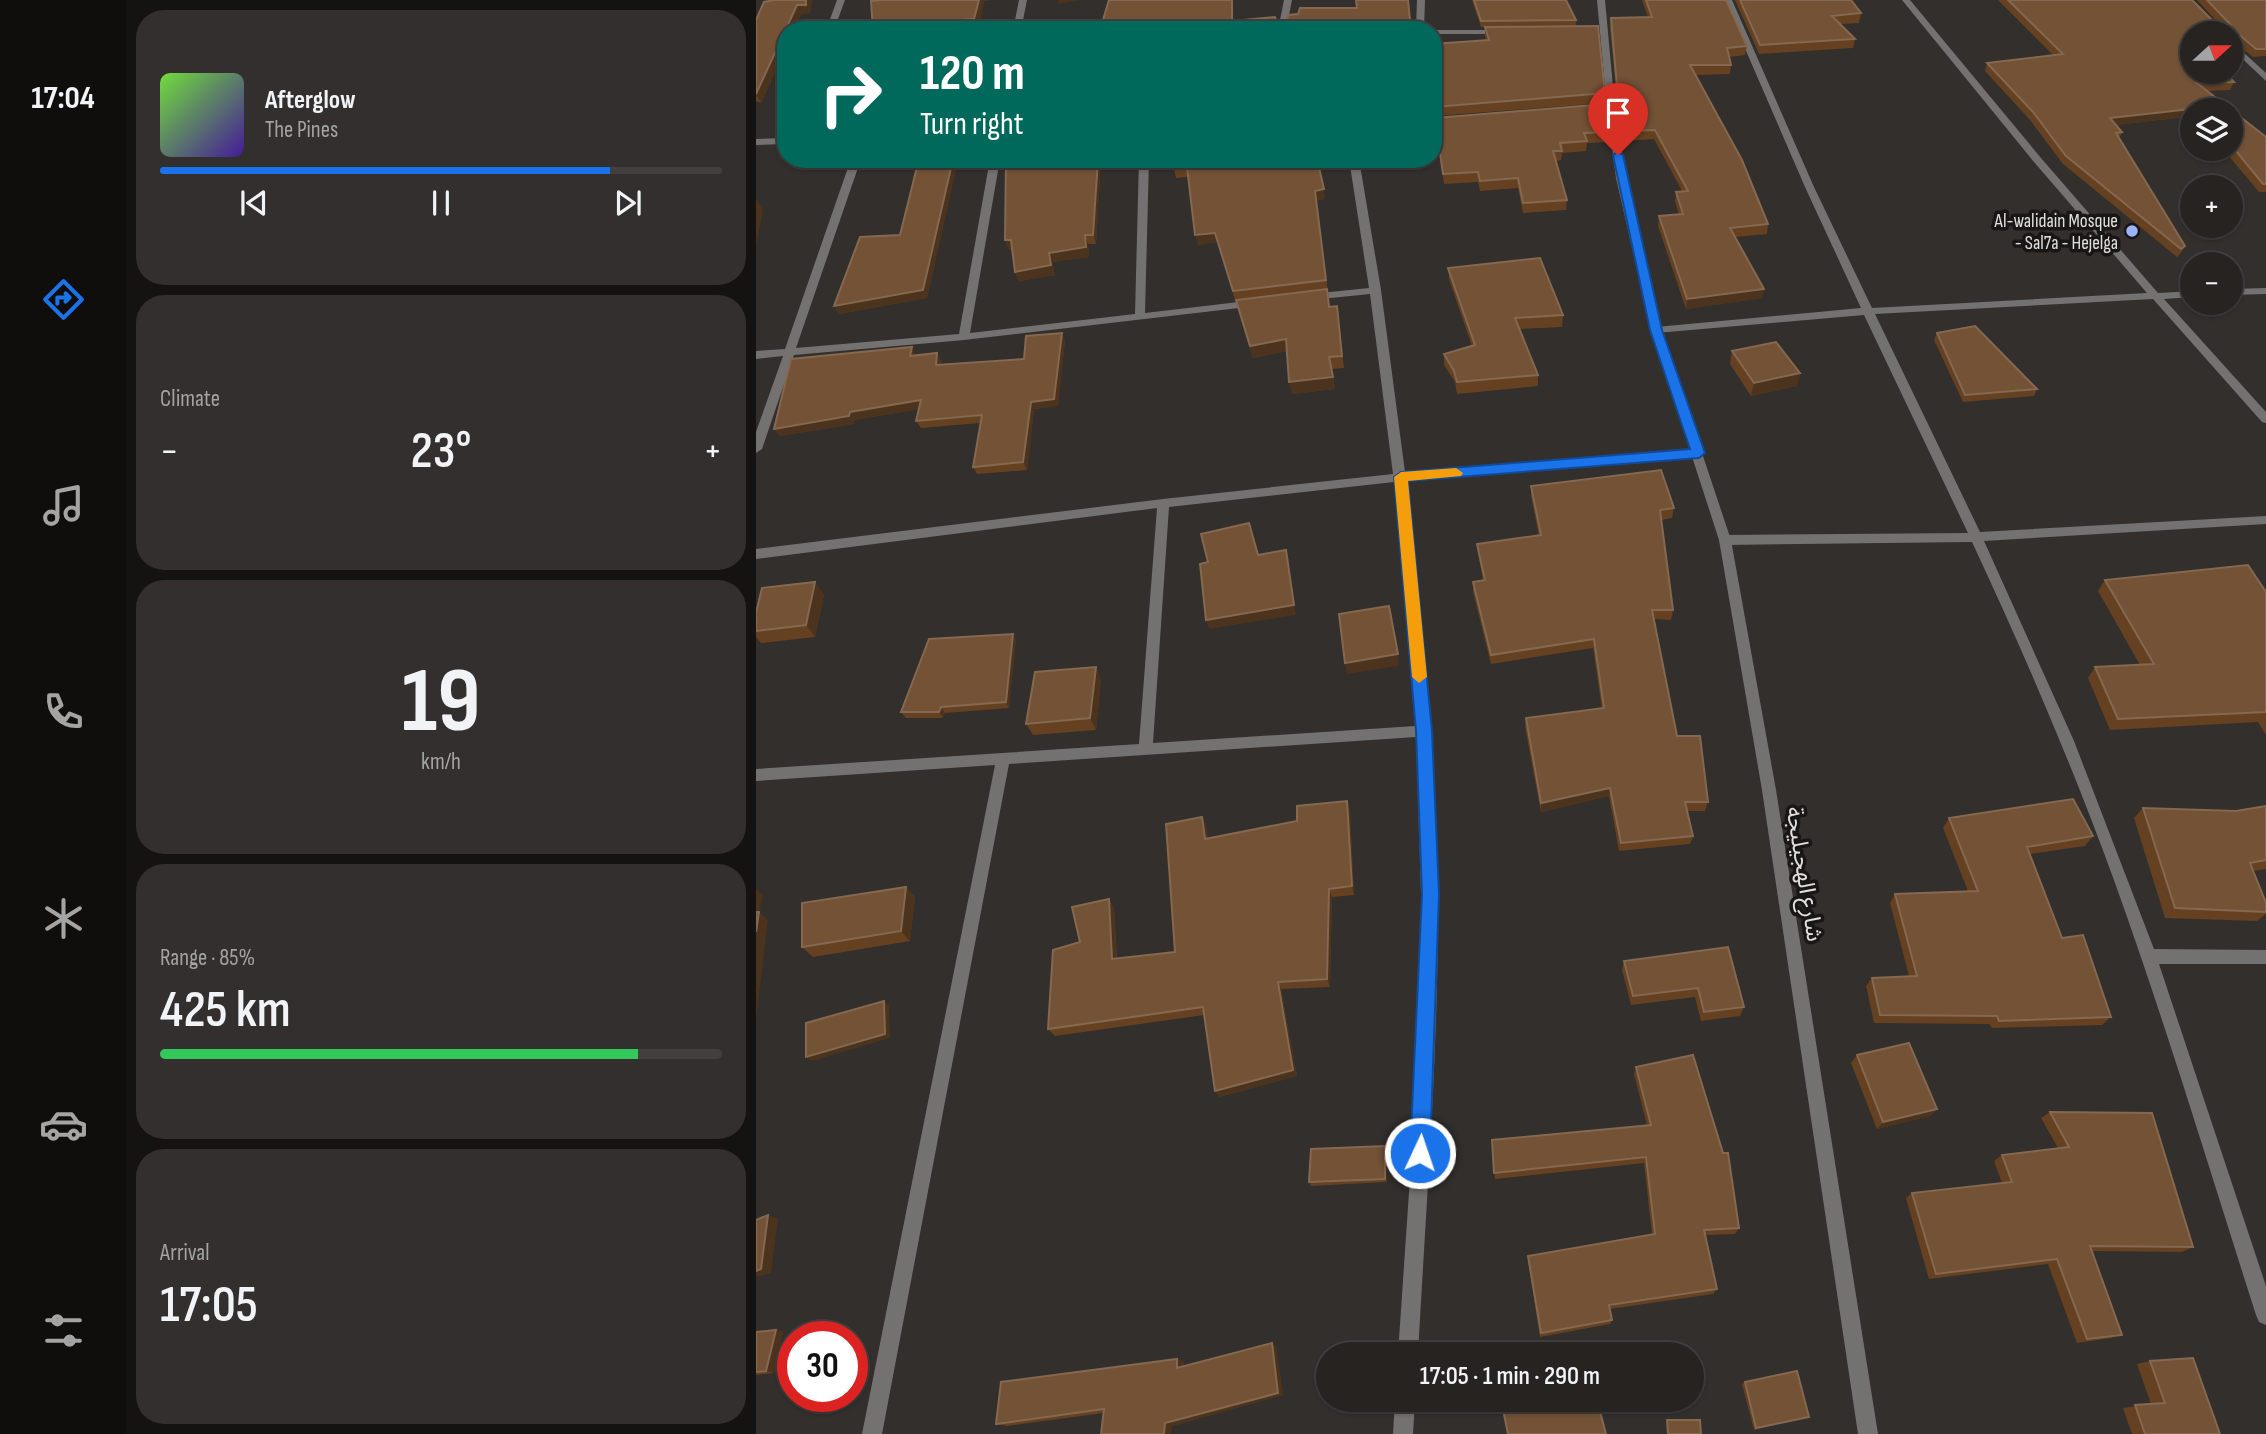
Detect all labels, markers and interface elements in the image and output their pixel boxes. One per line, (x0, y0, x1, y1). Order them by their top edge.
north arrow (2180, 21, 2244, 84)
map controls (2180, 21, 2243, 315)
text: 120 m (920, 45, 1025, 104)
icon: right (805, 49, 896, 140)
text: 17:04 (31, 79, 95, 118)
pin (1588, 83, 1648, 155)
text: Afterglow (265, 85, 356, 116)
icon: arrive (1599, 94, 1637, 132)
button: layers (2180, 98, 2243, 161)
text: Turn right (920, 105, 1024, 144)
text: The Pines (265, 116, 338, 144)
button: + (2180, 175, 2243, 238)
icon: previous (235, 184, 273, 222)
icon: pause (422, 184, 460, 222)
icon: next (609, 184, 647, 222)
place label: Al-walidain Mosque - Sal7a - Hejelga (1994, 210, 2118, 255)
marker: Al-walidain Mosque - Sal7a - Hejelga (2124, 223, 2140, 239)
button: − (2180, 252, 2243, 315)
icon: directions (39, 275, 88, 324)
text: Climate (160, 385, 220, 413)
text: 23° (411, 420, 471, 483)
text: − (160, 429, 179, 474)
text: + (703, 429, 722, 474)
icon: music (39, 481, 88, 530)
text: 19 (402, 648, 480, 757)
icon: phone (39, 687, 88, 736)
text: km/h (421, 748, 461, 776)
street label: شارع الهجيليجة (1778, 805, 1828, 944)
icon: climate (39, 894, 88, 943)
text: Range · 85% (160, 944, 255, 972)
text: 425 km (160, 979, 291, 1042)
icon: car (39, 1100, 88, 1149)
position arrow (1383, 1116, 1457, 1190)
text: Arrival (160, 1239, 209, 1267)
text: 17:05 (160, 1274, 258, 1337)
icon: filters (39, 1306, 88, 1355)
speed limit sign: 30 (777, 1321, 868, 1412)
text: 17:05 · 1 min · 290 m (1420, 1361, 1600, 1392)

